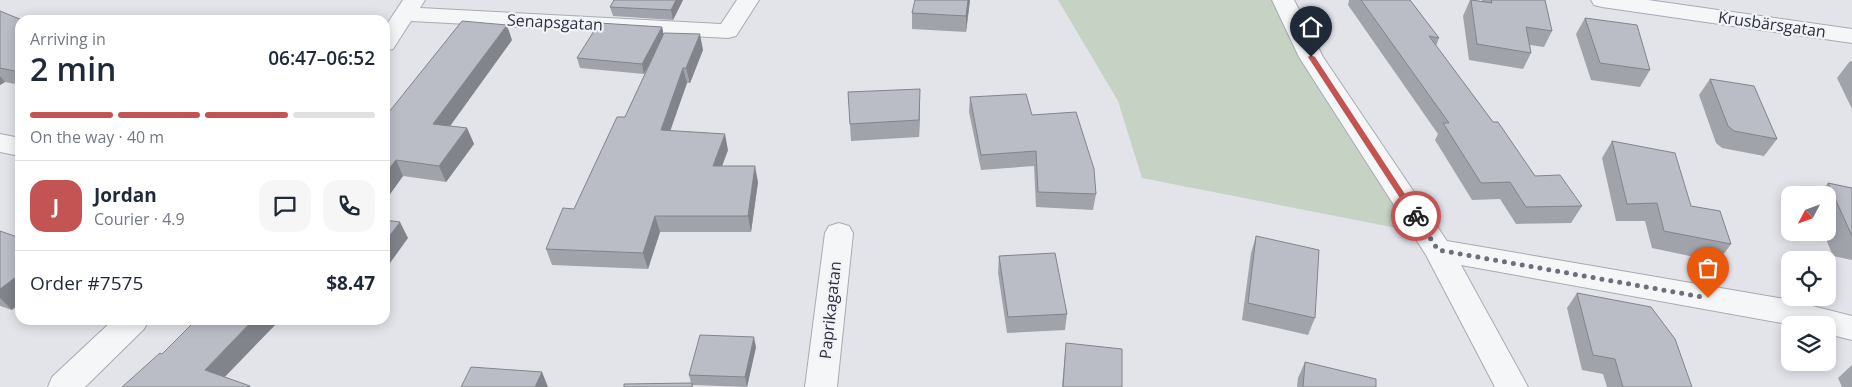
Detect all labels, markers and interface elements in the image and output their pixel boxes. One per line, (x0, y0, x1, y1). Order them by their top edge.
pin (1290, 6, 1332, 57)
street label: Krusbärsgatan (1717, 6, 1827, 42)
street label: Senapsgatan (507, 9, 603, 35)
icon: home (1297, 13, 1325, 41)
text: Arriving in (30, 28, 106, 50)
text: 06:47–06:52 (268, 45, 375, 71)
text: 2 min (30, 47, 116, 90)
text: On the way · 40 m (30, 126, 164, 148)
button: chat (259, 180, 311, 232)
button: phone (323, 180, 375, 232)
text: Jordan (94, 182, 157, 208)
north arrow (1781, 186, 1836, 241)
map controls (1781, 186, 1836, 371)
courier (1391, 191, 1441, 241)
text: J (53, 193, 59, 219)
icon: bike (1402, 202, 1430, 230)
text: Courier · 4.9 (94, 208, 185, 230)
pin (1687, 247, 1729, 298)
button: locate (1781, 251, 1836, 306)
icon: bag (1694, 254, 1722, 282)
street label: Paprikagatan (814, 260, 846, 360)
text: Order #7575 (30, 270, 143, 296)
text: $8.47 (326, 270, 375, 296)
button: layers (1781, 316, 1836, 371)

